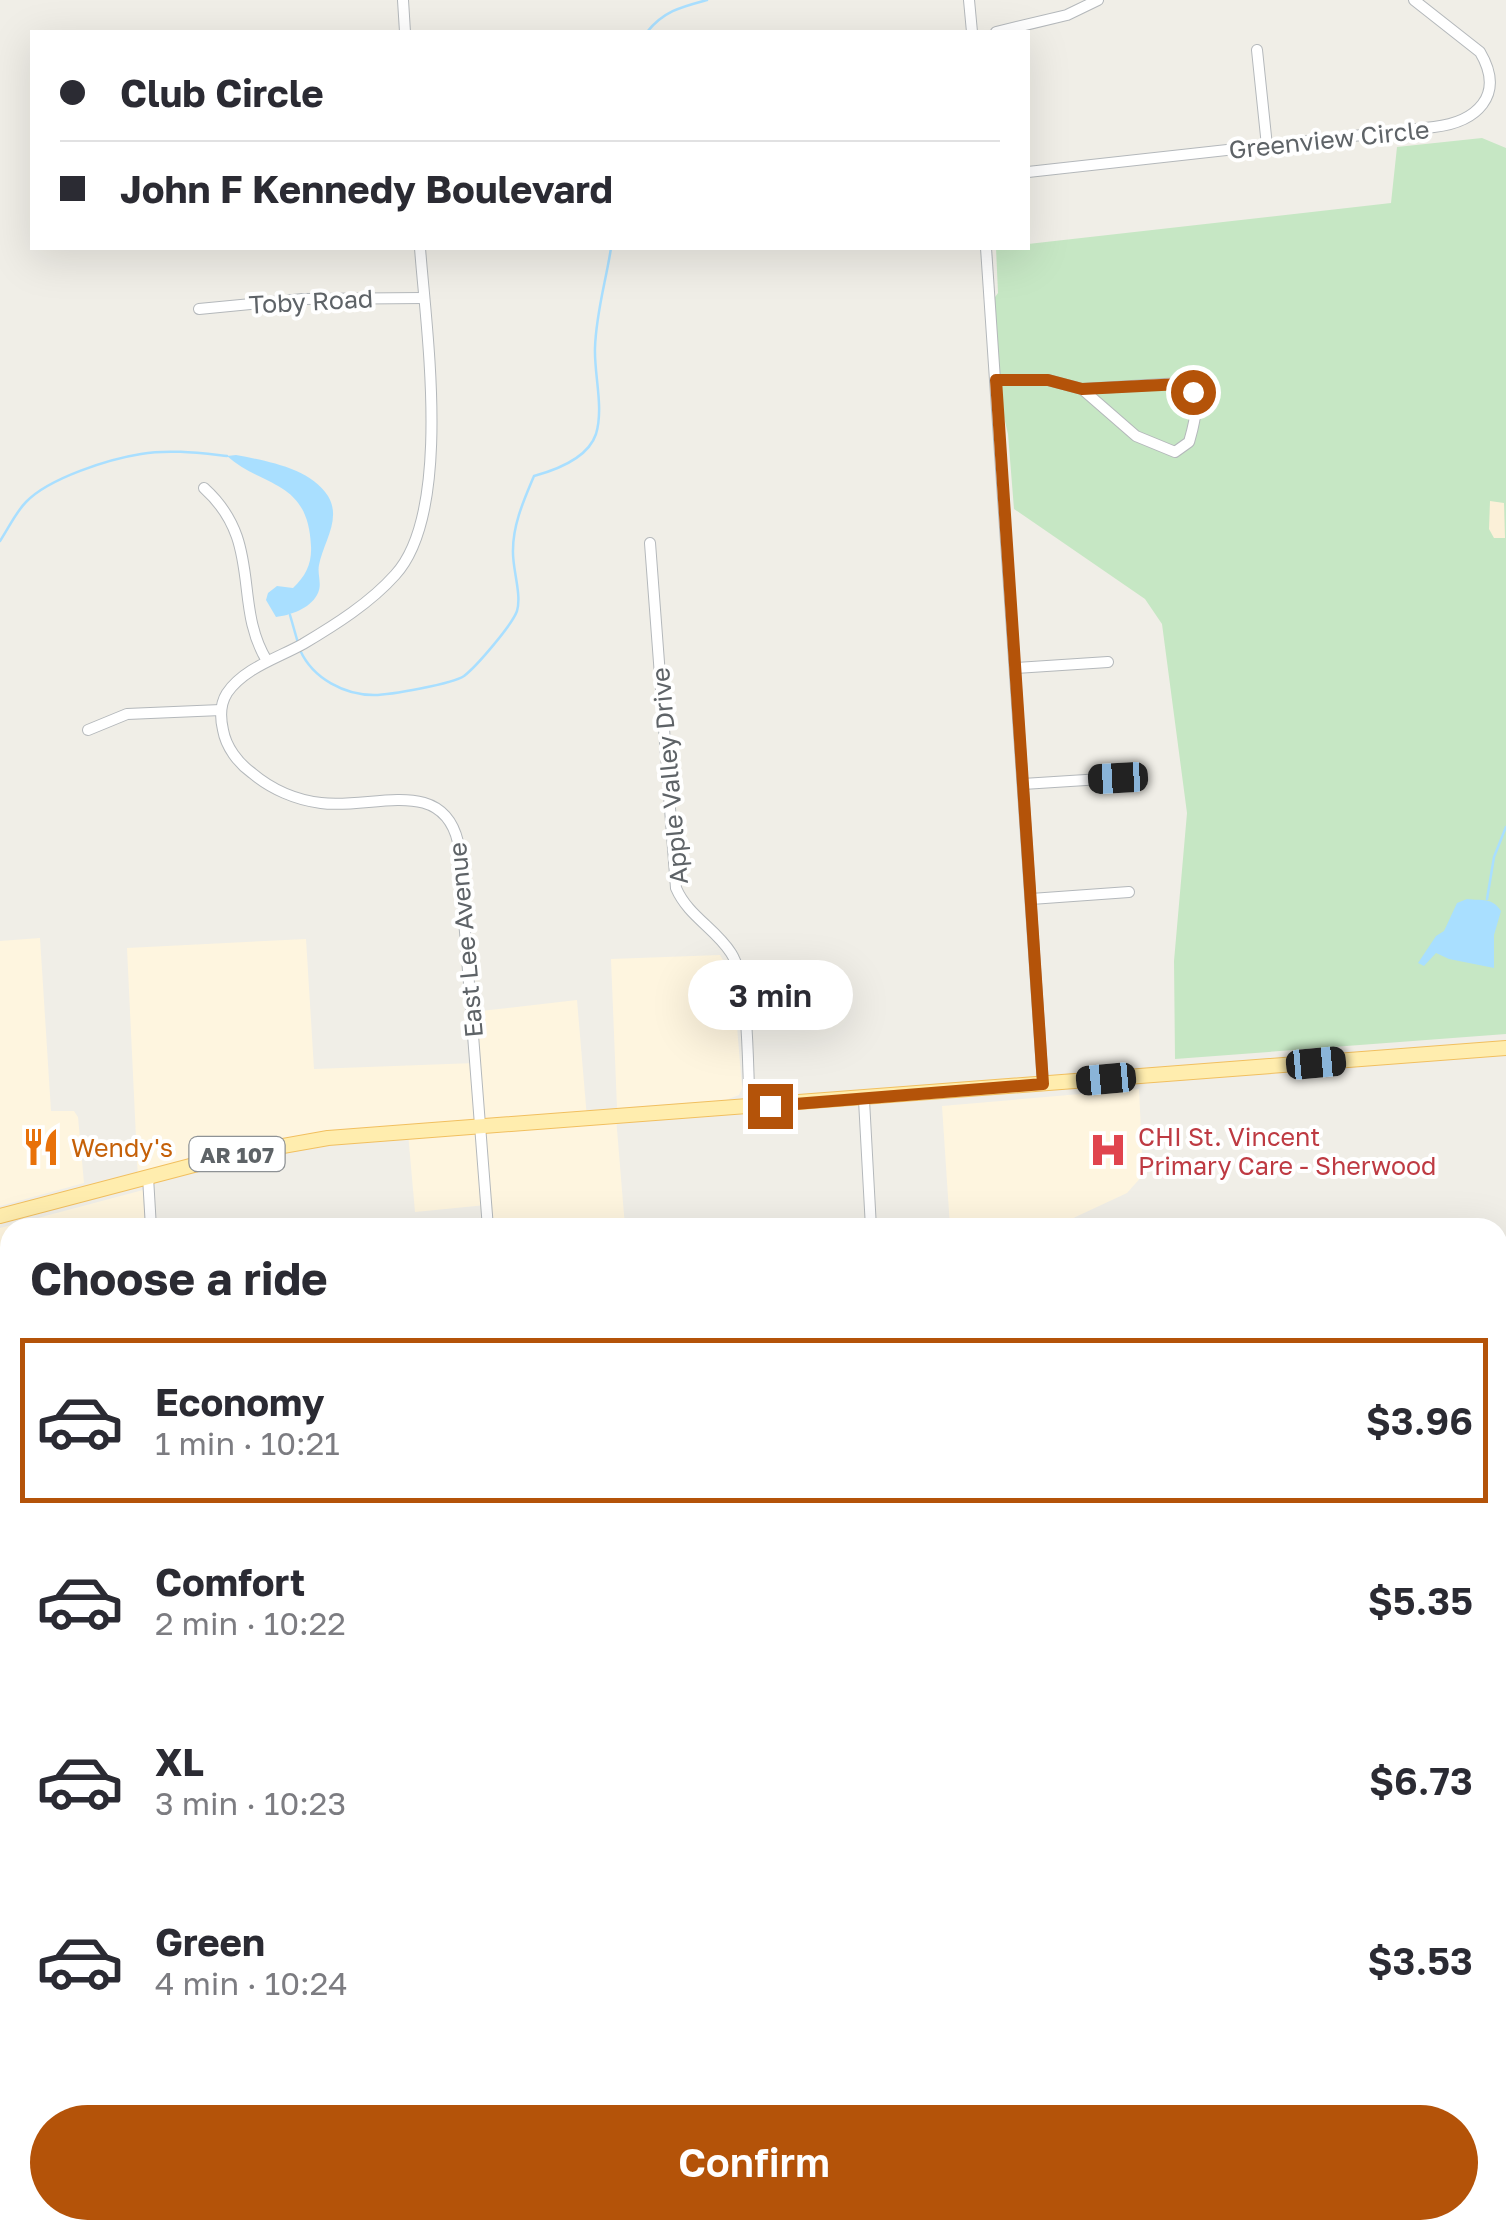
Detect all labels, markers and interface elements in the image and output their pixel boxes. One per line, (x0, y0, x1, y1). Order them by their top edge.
text: Club Circle (120, 70, 324, 115)
street label: Greenview Circle (1227, 113, 1431, 165)
text: John F Kennedy Boulevard (120, 166, 613, 211)
street label: Toby Road (248, 282, 374, 320)
route start (1171, 370, 1216, 415)
street label: Apple Valley Drive (644, 666, 694, 886)
car (1087, 761, 1149, 795)
street label: East Lee Avenue (441, 841, 489, 1039)
callout: 3 min (688, 961, 852, 1031)
text: 3 min (729, 976, 812, 1014)
car (1285, 1045, 1347, 1081)
car (1075, 1061, 1137, 1097)
route end (748, 1084, 793, 1129)
place label: CHI St. Vincent Primary Care - Sherwood (1138, 1121, 1436, 1181)
restaurant icon: Wendy's (20, 1126, 62, 1168)
hospital icon: CHI St. Vincent Primary Care - Sherwood (1087, 1129, 1129, 1171)
place label: Wendy's (71, 1132, 173, 1163)
road number: AR 107 (190, 1137, 284, 1171)
text: Choose a ride (30, 1251, 328, 1305)
icon: car (35, 1376, 125, 1466)
text: Economy (155, 1379, 324, 1424)
text: $3.96 (1366, 1398, 1473, 1443)
text: 1 min · 10:21 (155, 1424, 340, 1462)
icon: car (35, 1556, 125, 1646)
text: Comfort (155, 1559, 305, 1604)
text: $5.35 (1368, 1578, 1473, 1623)
text: 2 min · 10:22 (155, 1604, 346, 1642)
icon: car (35, 1736, 125, 1826)
text: XL (155, 1739, 204, 1784)
text: $6.73 (1369, 1758, 1473, 1803)
text: 3 min · 10:23 (155, 1784, 346, 1822)
icon: car (35, 1916, 125, 2006)
text: Green (155, 1919, 265, 1964)
text: $3.53 (1368, 1938, 1473, 1983)
text: 4 min · 10:24 (155, 1964, 348, 2002)
button: Confirm (30, 2105, 1478, 2220)

